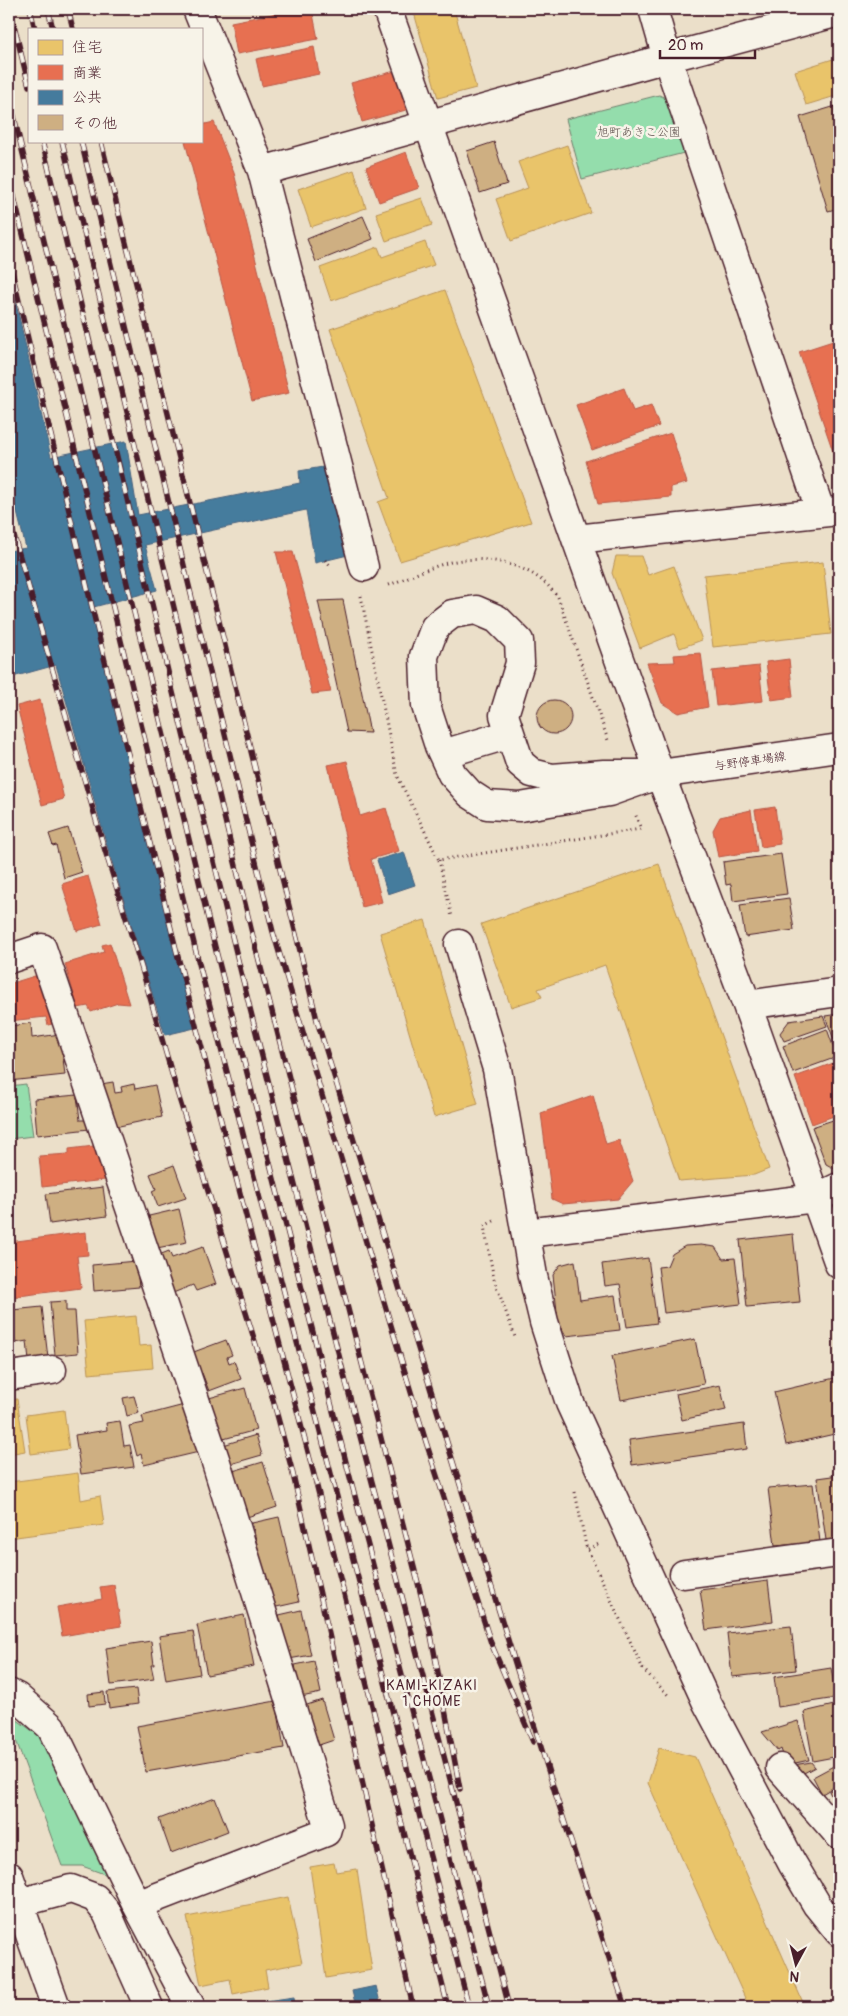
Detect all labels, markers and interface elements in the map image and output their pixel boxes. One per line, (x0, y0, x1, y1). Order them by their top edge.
legend (28, 28, 202, 142)
scale bar (660, 28, 756, 60)
text: 20 m (668, 36, 703, 55)
text: 住宅 (72, 38, 102, 57)
text: 商業 (72, 64, 102, 83)
text: 公共 (72, 88, 102, 107)
text: その他 (72, 114, 117, 133)
park label: 旭町あきこ公園 (597, 125, 681, 140)
street label: 与野停車場線 (713, 749, 787, 774)
district label: KAMI-KIZAKI 1 CHOME (386, 1677, 478, 1710)
north arrow (770, 1938, 820, 1988)
text: N (789, 1967, 800, 1985)

